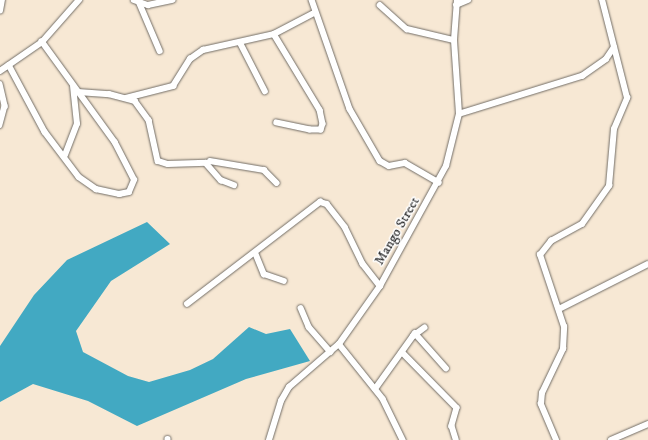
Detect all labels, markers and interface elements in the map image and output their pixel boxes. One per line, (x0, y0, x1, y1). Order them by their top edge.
street label: Mango Street (371, 194, 423, 268)

